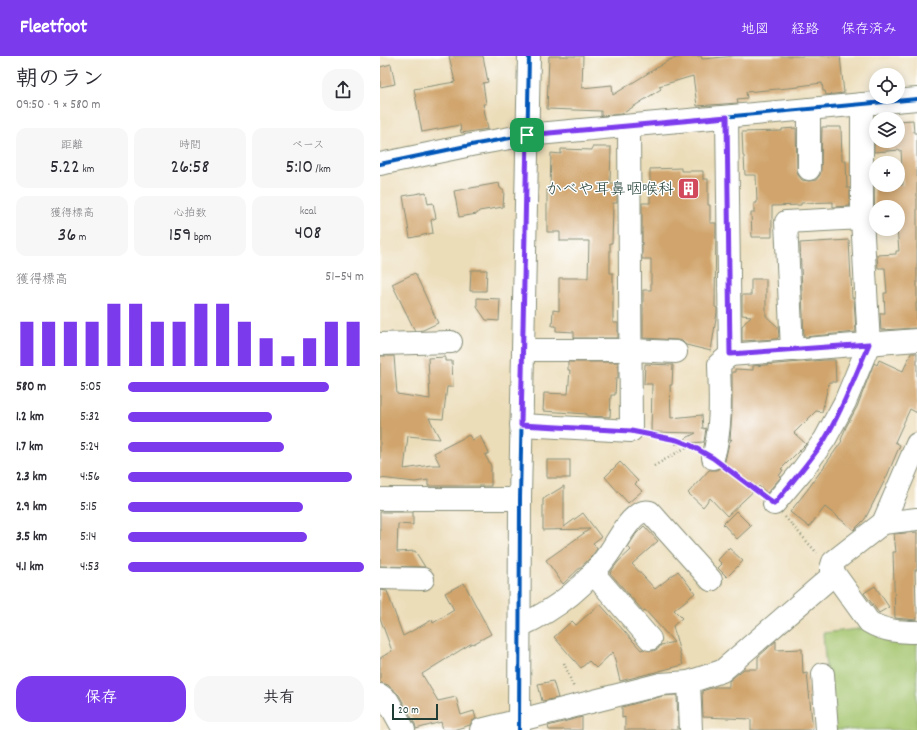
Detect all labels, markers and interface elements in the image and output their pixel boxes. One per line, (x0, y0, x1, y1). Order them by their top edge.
text: Fleetfoot (20, 15, 87, 42)
text: 地図 (741, 20, 769, 40)
text: 経路 (791, 20, 819, 40)
text: 保存済み (841, 20, 897, 40)
text: 朝のラン (16, 65, 104, 96)
map controls (869, 68, 905, 236)
button: locate (869, 68, 905, 104)
button: share (322, 69, 364, 111)
text: 09:50 · 9 × 580 m (16, 96, 100, 115)
button: layers (869, 112, 905, 148)
pin (510, 118, 544, 152)
icon: arrive (516, 124, 538, 146)
text: 距離 (61, 138, 83, 154)
text: 時間 (179, 138, 201, 154)
text: ペース (292, 138, 324, 154)
text: 5.22 (50, 154, 80, 182)
text: 26:58 (170, 154, 210, 182)
text: 5:10 (285, 154, 313, 182)
button: + (869, 156, 905, 192)
text: km (80, 162, 94, 178)
text: /km (313, 162, 331, 178)
building icon: かべや耳鼻咽喉科 (676, 175, 702, 201)
place label: かべや耳鼻咽喉科 (546, 179, 674, 202)
button: − (869, 200, 905, 236)
text: kcal (300, 204, 316, 220)
text: 獲得標高 (50, 206, 94, 222)
text: 心拍数 (174, 206, 207, 222)
text: 408 (294, 220, 322, 248)
text: 36 (58, 222, 76, 250)
text: 159 (169, 222, 191, 250)
text: m (76, 230, 86, 246)
text: bpm (191, 230, 211, 246)
text: 51–54 m (325, 268, 364, 287)
text: 獲得標高 (16, 271, 68, 290)
text: 580 m (16, 378, 46, 397)
text: 5:05 (80, 378, 101, 397)
text: 1.2 km (16, 408, 44, 427)
text: 5:32 (80, 408, 100, 427)
text: 1.7 km (16, 438, 43, 457)
text: 5:24 (80, 438, 99, 457)
text: 2.3 km (16, 468, 47, 487)
text: 4:56 (80, 468, 100, 487)
text: 2.9 km (16, 498, 47, 517)
text: 5:15 (80, 498, 97, 517)
text: 3.5 km (16, 528, 47, 547)
text: 5:14 (80, 528, 96, 547)
text: 4.1 km (16, 558, 44, 577)
text: 4:53 (80, 558, 99, 577)
button: 保存 (16, 676, 186, 722)
button: 共有 (194, 676, 364, 722)
scale bar (392, 702, 438, 721)
text: 20 m (398, 703, 419, 719)

